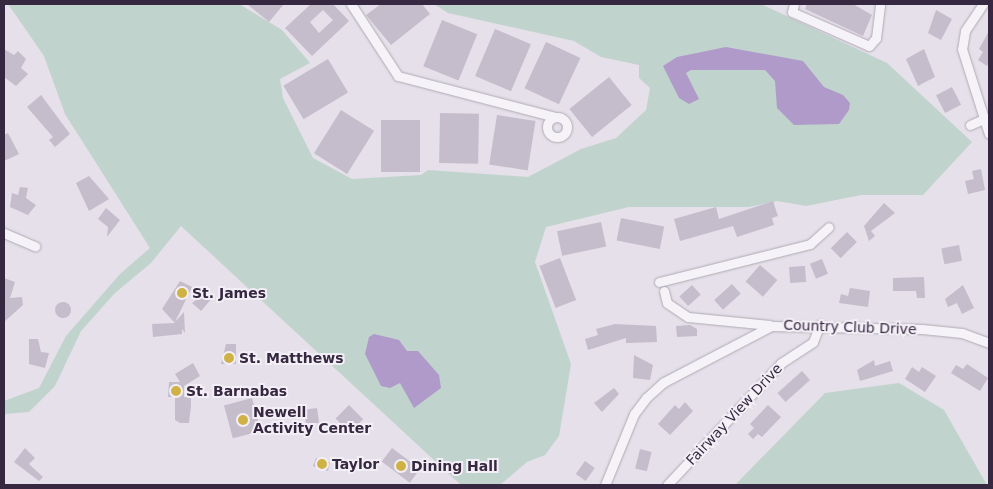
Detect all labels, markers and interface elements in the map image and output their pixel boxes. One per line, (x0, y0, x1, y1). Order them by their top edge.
place label: St. James (192, 285, 266, 301)
marker: St. James (176, 287, 188, 299)
street label: Country Club Drive (783, 316, 917, 338)
place label: St. Matthews (239, 350, 343, 366)
marker: St. Matthews (223, 352, 235, 364)
street label: Fairway View Drive (683, 360, 785, 468)
place label: St. Barnabas (186, 383, 287, 399)
marker: St. Barnabas (170, 385, 182, 397)
place label: Newell Activity Center (253, 404, 371, 437)
marker: Newell Activity Center (237, 414, 249, 426)
place label: Taylor (332, 456, 379, 472)
marker: Taylor (316, 458, 328, 470)
place label: Dining Hall (411, 458, 498, 474)
marker: Dining Hall (395, 460, 407, 472)

